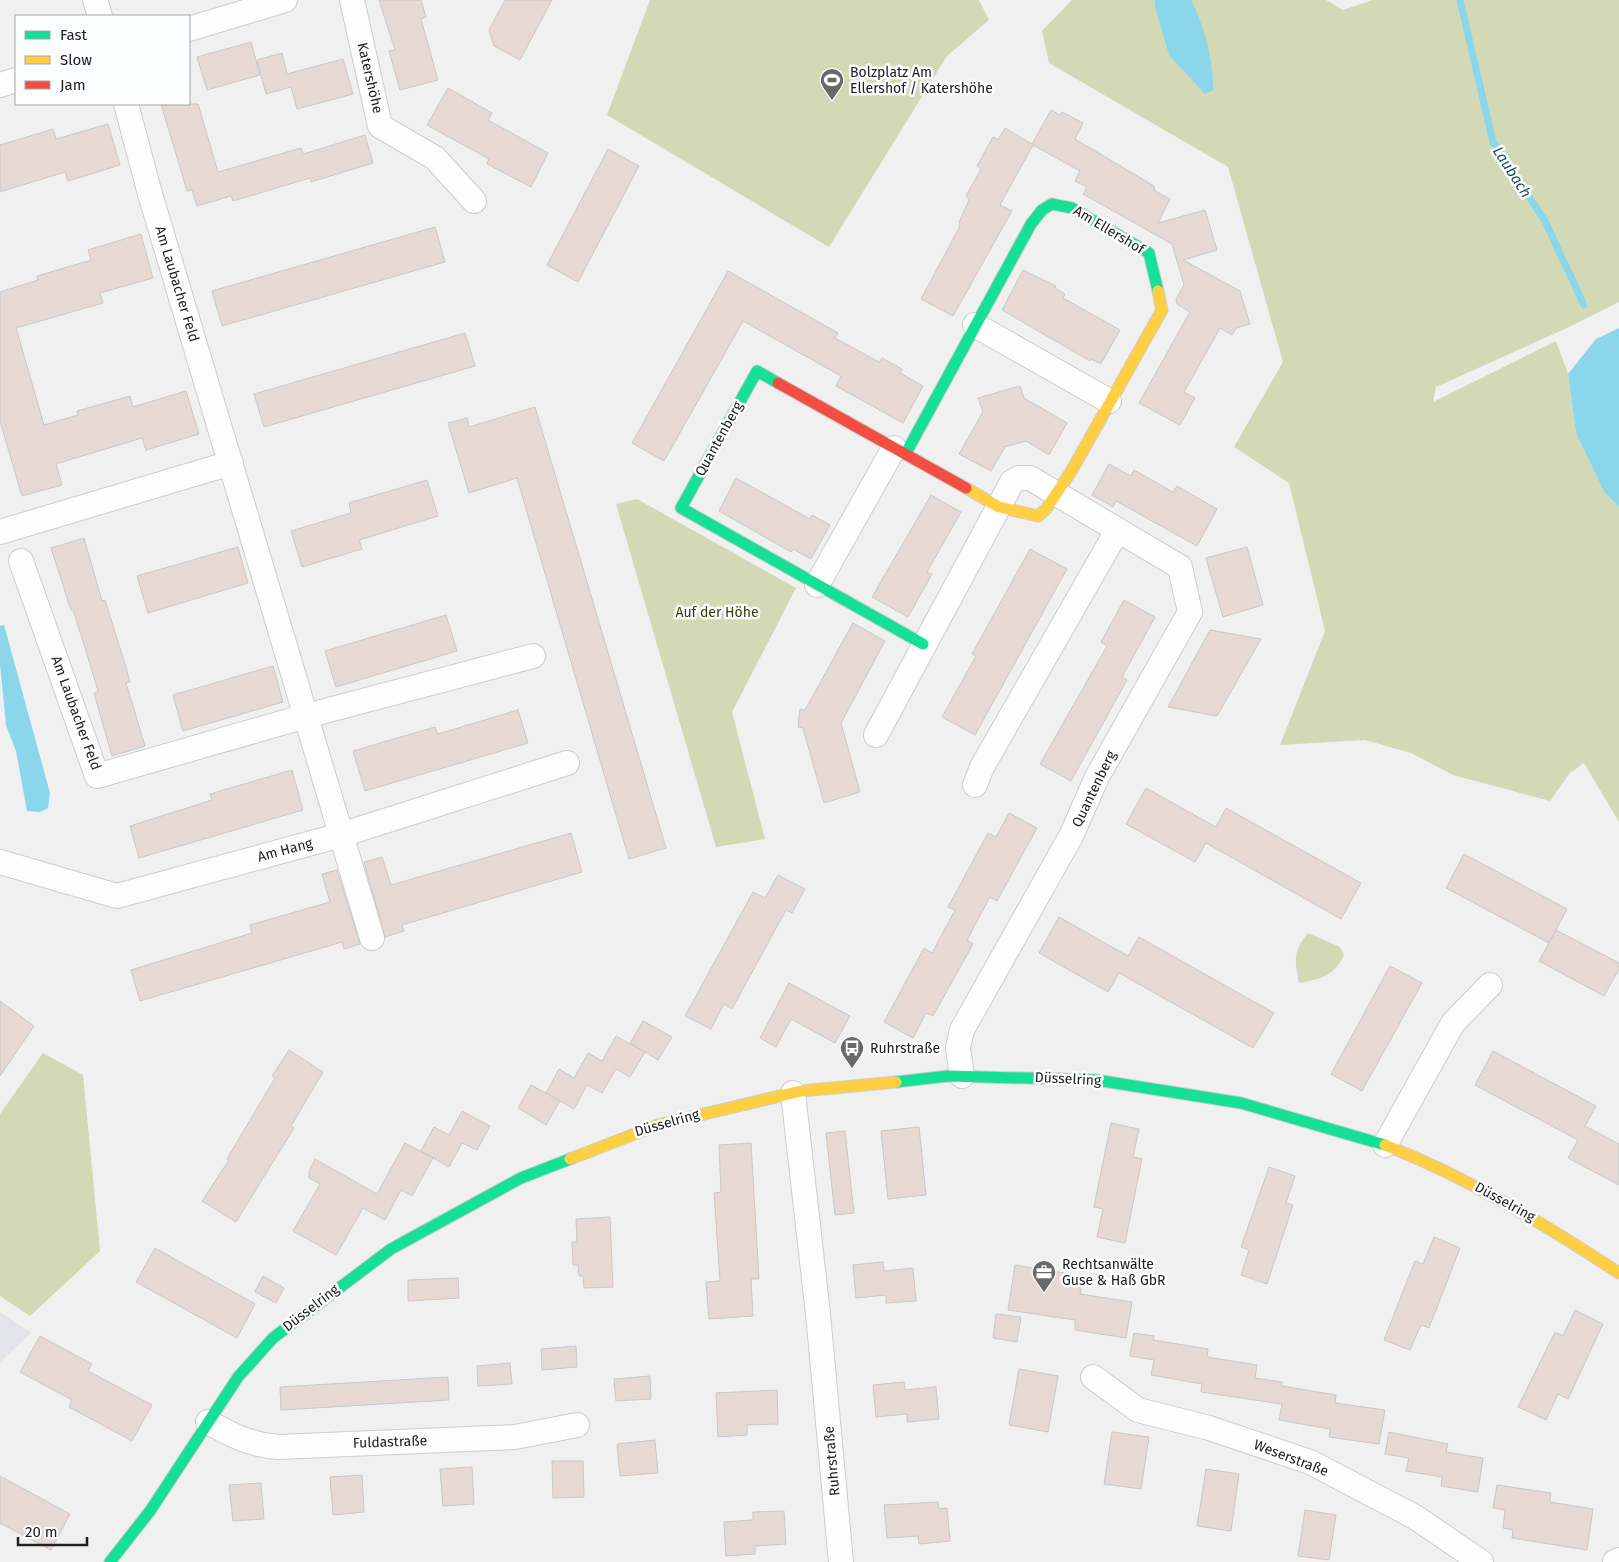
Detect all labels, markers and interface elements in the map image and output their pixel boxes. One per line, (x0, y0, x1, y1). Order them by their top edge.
legend (15, 15, 190, 105)
text: Fast (60, 26, 87, 44)
street label: Katershöhe (354, 41, 386, 115)
text: Slow (60, 51, 92, 69)
place label: Bolzplatz Am Ellershof / Katershöhe (850, 64, 993, 97)
sports icon: Bolzplatz Am Ellershof / Katershöhe (819, 67, 845, 101)
text: Jam (60, 76, 86, 94)
water label: Laubach (1489, 143, 1535, 201)
street label: Am Ellershof (1070, 202, 1149, 258)
street label: Am Laubacher Feld (151, 224, 203, 344)
street label: Quantenberg (692, 398, 747, 479)
park label: Auf der Höhe (675, 604, 759, 621)
street label: Am Laubacher Feld (47, 654, 105, 772)
street label: Quantenberg (1068, 747, 1120, 830)
street label: Am Hang (256, 834, 315, 866)
bus stop icon: Ruhrstraße (839, 1035, 865, 1069)
place label: Ruhrstraße (870, 1040, 940, 1057)
street label: Düsselring (1034, 1069, 1102, 1089)
street label: Düsselring (633, 1105, 702, 1140)
street label: Düsselring (1472, 1178, 1539, 1226)
place label: Rechtsanwälte Guse & Haß GbR (1062, 1256, 1166, 1289)
office icon: Rechtsanwälte Guse & Haß GbR (1031, 1259, 1057, 1293)
street label: Düsselring (279, 1280, 343, 1335)
street label: Ruhrstraße (820, 1425, 844, 1497)
street label: Fuldastraße (352, 1432, 428, 1452)
street label: Weserstraße (1251, 1436, 1331, 1480)
scale bar (18, 1514, 86, 1546)
text: 20 m (25, 1523, 58, 1541)

